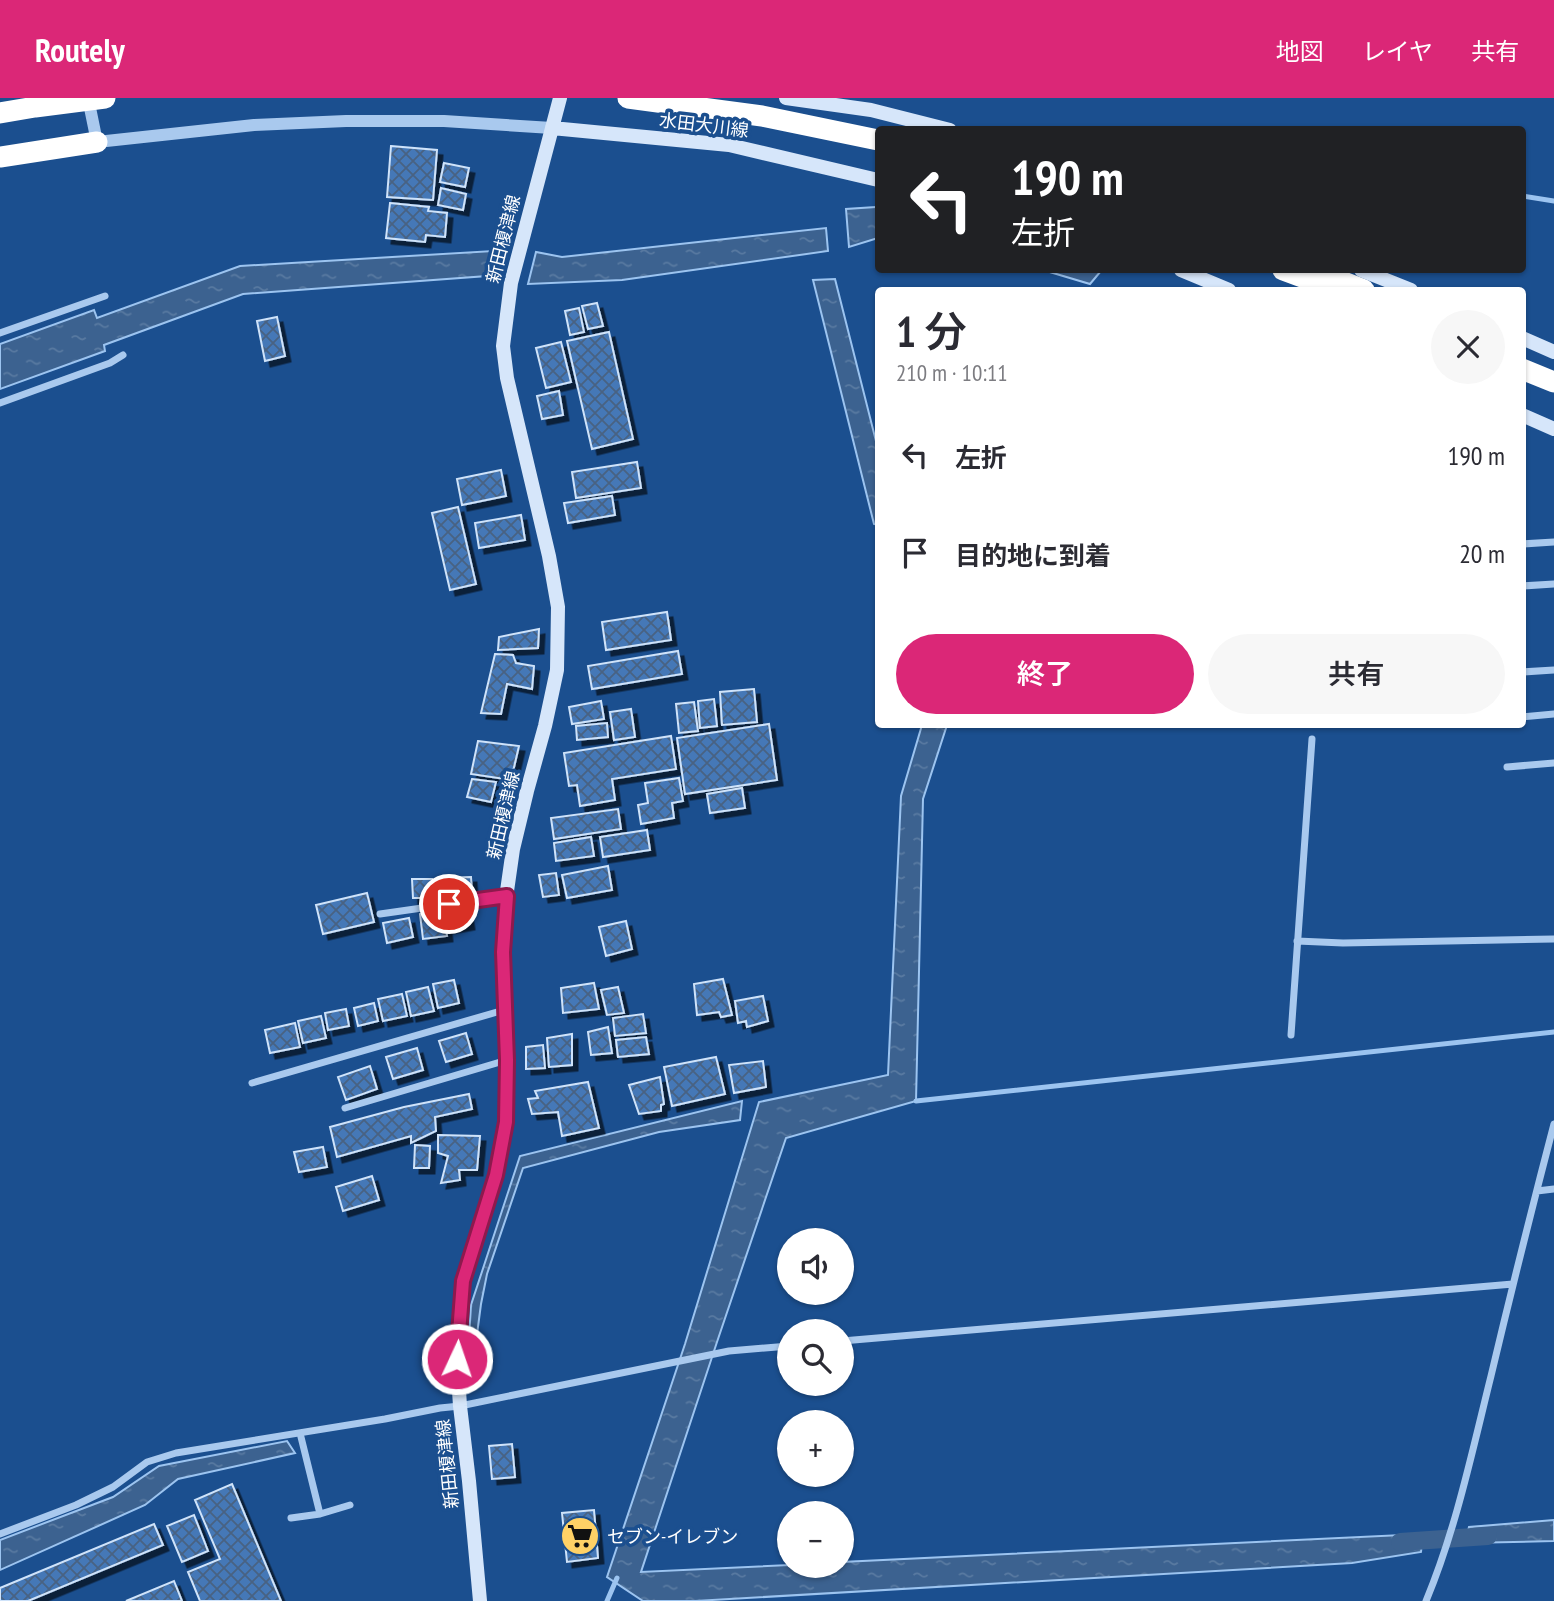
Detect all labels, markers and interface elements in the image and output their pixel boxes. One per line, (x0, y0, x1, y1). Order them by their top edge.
text: Routely (35, 28, 125, 71)
text: 地図 (1276, 36, 1324, 67)
text: レイヤ (1362, 36, 1433, 67)
text: 共有 (1471, 36, 1519, 67)
street label: 水田大川線 (658, 108, 750, 142)
text: 190 m (1011, 145, 1124, 209)
icon: left (896, 154, 987, 245)
street label: 新田榎津線 (481, 193, 525, 285)
text: 左折 (1011, 211, 1075, 253)
text: 1 分 (896, 304, 967, 359)
button: close (1431, 310, 1505, 384)
text: 210 m · 10:11 (896, 358, 1008, 387)
icon: left (896, 436, 934, 474)
text: 190 m (1447, 439, 1505, 472)
text: 左折 (955, 441, 1007, 474)
icon: arrive (896, 534, 934, 572)
text: 20 m (1459, 537, 1505, 570)
text: 目的地に到着 (955, 539, 1111, 572)
button: 終了 (896, 634, 1194, 714)
button: 共有 (1208, 634, 1505, 714)
street label: 新田榎津線 (482, 769, 524, 861)
pin (419, 874, 479, 934)
icon: arrive (430, 885, 468, 923)
map controls (777, 1228, 854, 1578)
button: sound (777, 1228, 854, 1305)
button: search (777, 1319, 854, 1396)
position arrow (420, 1322, 494, 1396)
button: + (777, 1410, 854, 1487)
street label: 新田榎津線 (431, 1418, 463, 1510)
button: − (777, 1501, 854, 1578)
supermarket icon: セブン-イレブン (559, 1515, 601, 1557)
place label: セブン-イレブン (607, 1525, 738, 1548)

